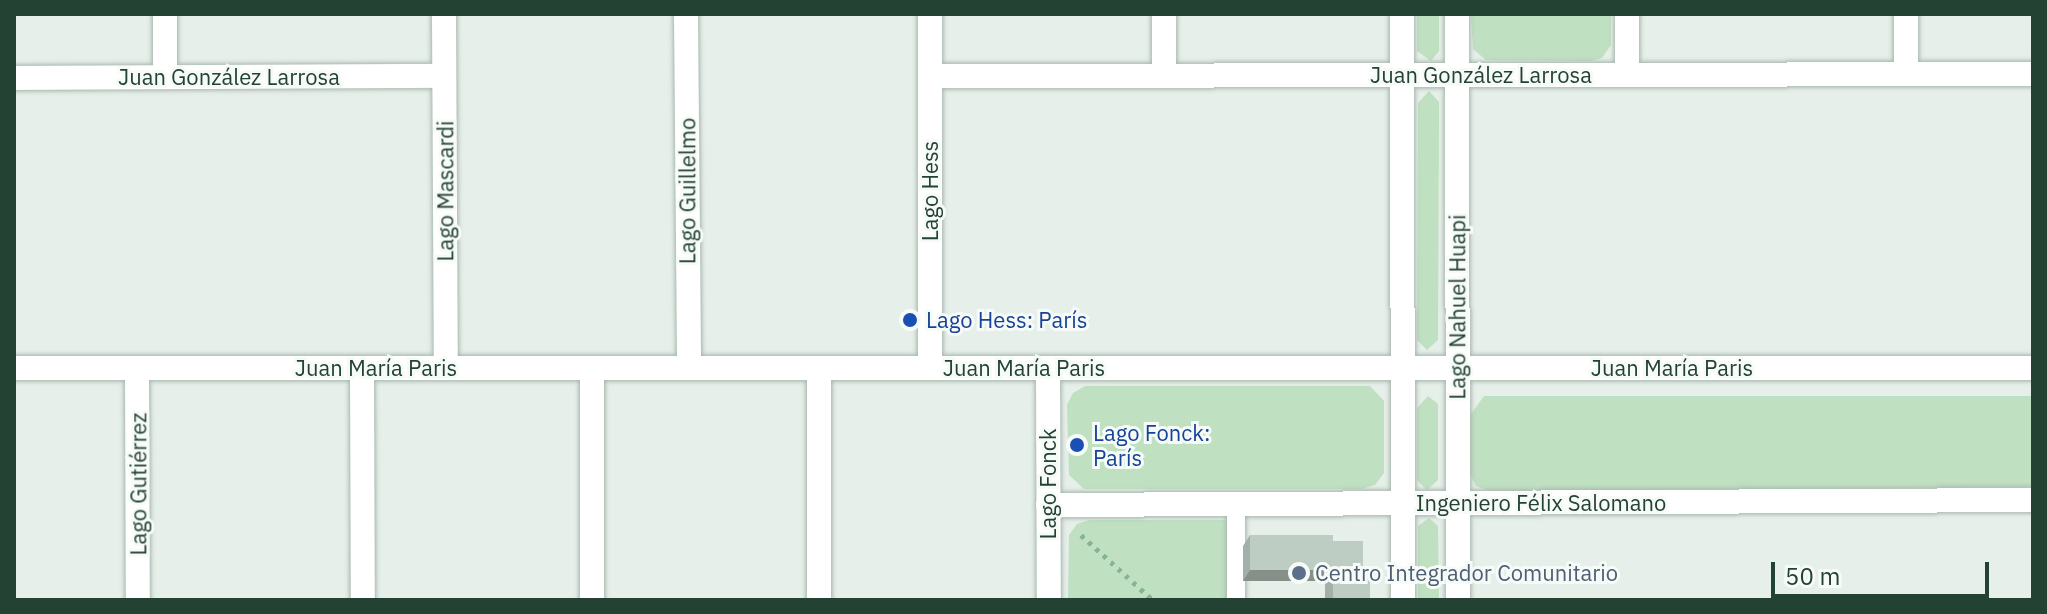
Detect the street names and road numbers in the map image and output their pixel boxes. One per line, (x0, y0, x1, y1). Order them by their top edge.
street label: Juan González Larrosa (1370, 62, 1592, 88)
street label: Juan González Larrosa (118, 64, 340, 90)
street label: Lago Guillelmo (674, 118, 700, 264)
street label: Lago Mascardi (432, 120, 458, 262)
street label: Lago Hess (917, 141, 943, 241)
street label: Lago Nahuel Huapi (1444, 214, 1470, 400)
street label: Juan María Paris (295, 355, 457, 381)
street label: Juan María Paris (943, 355, 1105, 381)
street label: Juan María Paris (1591, 355, 1753, 381)
street label: Lago Gutiérrez (125, 412, 151, 556)
street label: Lago Fonck (1035, 429, 1061, 539)
street label: Ingeniero Félix Salomano (1416, 490, 1666, 516)

